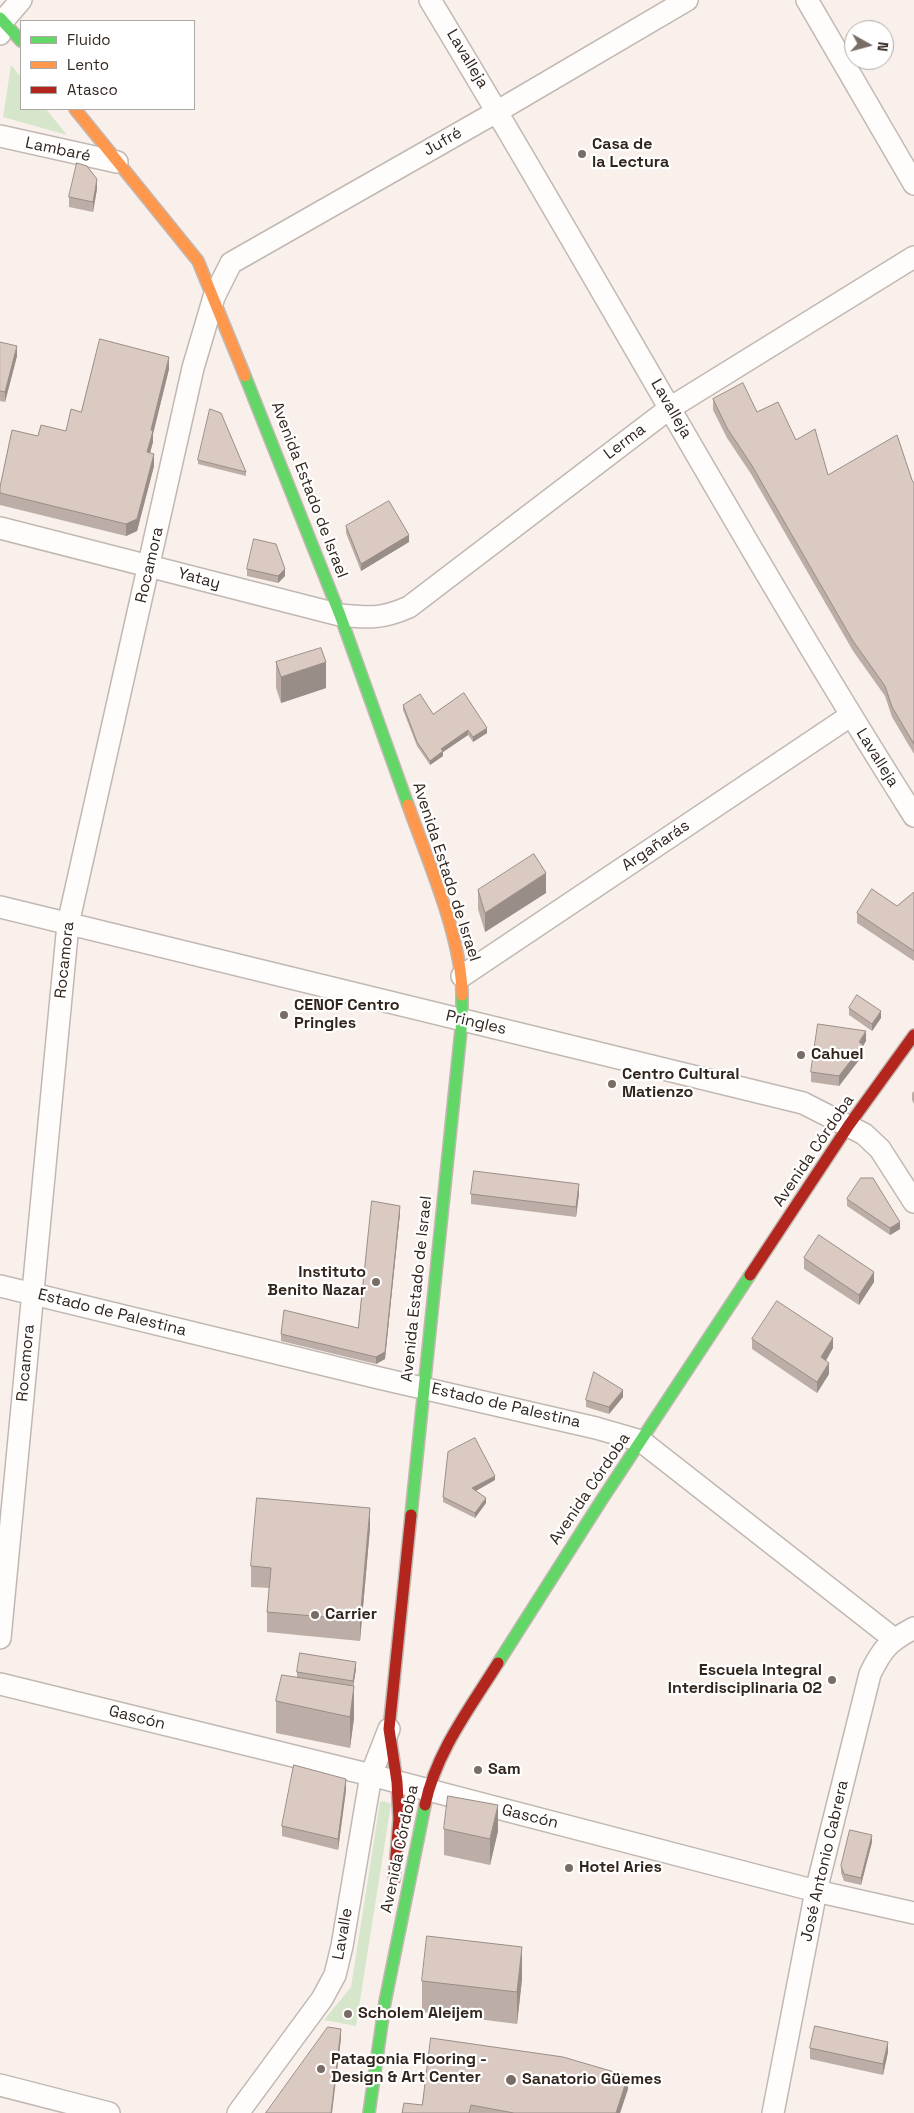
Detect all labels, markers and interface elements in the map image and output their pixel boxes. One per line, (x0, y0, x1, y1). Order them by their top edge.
legend (20, 20, 195, 110)
north arrow (844, 20, 894, 70)
street label: Lavalleja (442, 26, 492, 92)
text: Fluido (67, 30, 111, 49)
text: N (873, 41, 892, 52)
text: Lento (67, 55, 109, 74)
text: Atasco (67, 80, 118, 99)
street label: Jufré (420, 123, 466, 161)
street label: Lambaré (24, 134, 92, 166)
place label: Casa de la Lectura (592, 135, 669, 173)
marker: Casa de la Lectura (576, 148, 588, 160)
street label: Lavalleja (646, 376, 696, 442)
street label: Avenida Estado de Israel (267, 399, 351, 581)
street label: Lerma (600, 420, 650, 464)
street label: Rocamora (132, 525, 168, 605)
street label: Yatay (176, 564, 222, 594)
street label: Lavalleja (851, 725, 903, 791)
street label: Avenida Estado de Israel (408, 780, 484, 964)
street label: Argañarás (618, 816, 694, 876)
street label: Rocamora (51, 921, 79, 999)
place label: CENOF Centro Pringles (294, 996, 400, 1034)
street label: Pringles (444, 1007, 508, 1039)
marker: CENOF Centro Pringles (278, 1009, 290, 1021)
place label: Cahuel (811, 1045, 864, 1065)
marker: Cahuel (795, 1049, 807, 1061)
place label: Centro Cultural Matienzo (622, 1065, 740, 1103)
marker: Centro Cultural Matienzo (606, 1078, 618, 1090)
street label: Avenida Córdoba (770, 1092, 858, 1210)
street label: Avenida Estado de Israel (398, 1195, 436, 1383)
place label: Instituto Benito Nazar (267, 1263, 366, 1301)
marker: Instituto Benito Nazar (370, 1276, 382, 1288)
street label: Estado de Palestina (36, 1285, 188, 1341)
street label: Rocamora (13, 1324, 39, 1402)
street label: Estado de Palestina (430, 1380, 582, 1432)
street label: Avenida Córdoba (546, 1430, 634, 1548)
place label: Carrier (325, 1605, 377, 1625)
marker: Carrier (309, 1609, 321, 1621)
place label: Escuela Integral Interdisciplinaria 02 (668, 1661, 822, 1699)
marker: Escuela Integral Interdisciplinaria 02 (826, 1674, 838, 1686)
street label: Gascón (107, 1702, 167, 1734)
place label: Sam (488, 1760, 521, 1780)
marker: Sam (472, 1764, 484, 1776)
street label: José Antonio Cabrera (797, 1778, 853, 1944)
street label: Avenida Córdoba (377, 1783, 423, 1915)
street label: Gascón (500, 1801, 560, 1833)
place label: Hotel Aries (579, 1858, 662, 1878)
marker: Hotel Aries (563, 1862, 575, 1874)
street label: Lavalle (329, 1907, 357, 1961)
place label: Scholem Aleijem (358, 2004, 483, 2024)
marker: Scholem Aleijem (342, 2008, 354, 2020)
place label: Patagonia Flooring - Design & Art Center (331, 2050, 487, 2088)
marker: Patagonia Flooring - Design & Art Center (315, 2063, 327, 2075)
place label: Sanatorio Güemes (522, 2070, 662, 2090)
marker: Sanatorio Güemes (504, 2073, 518, 2087)

